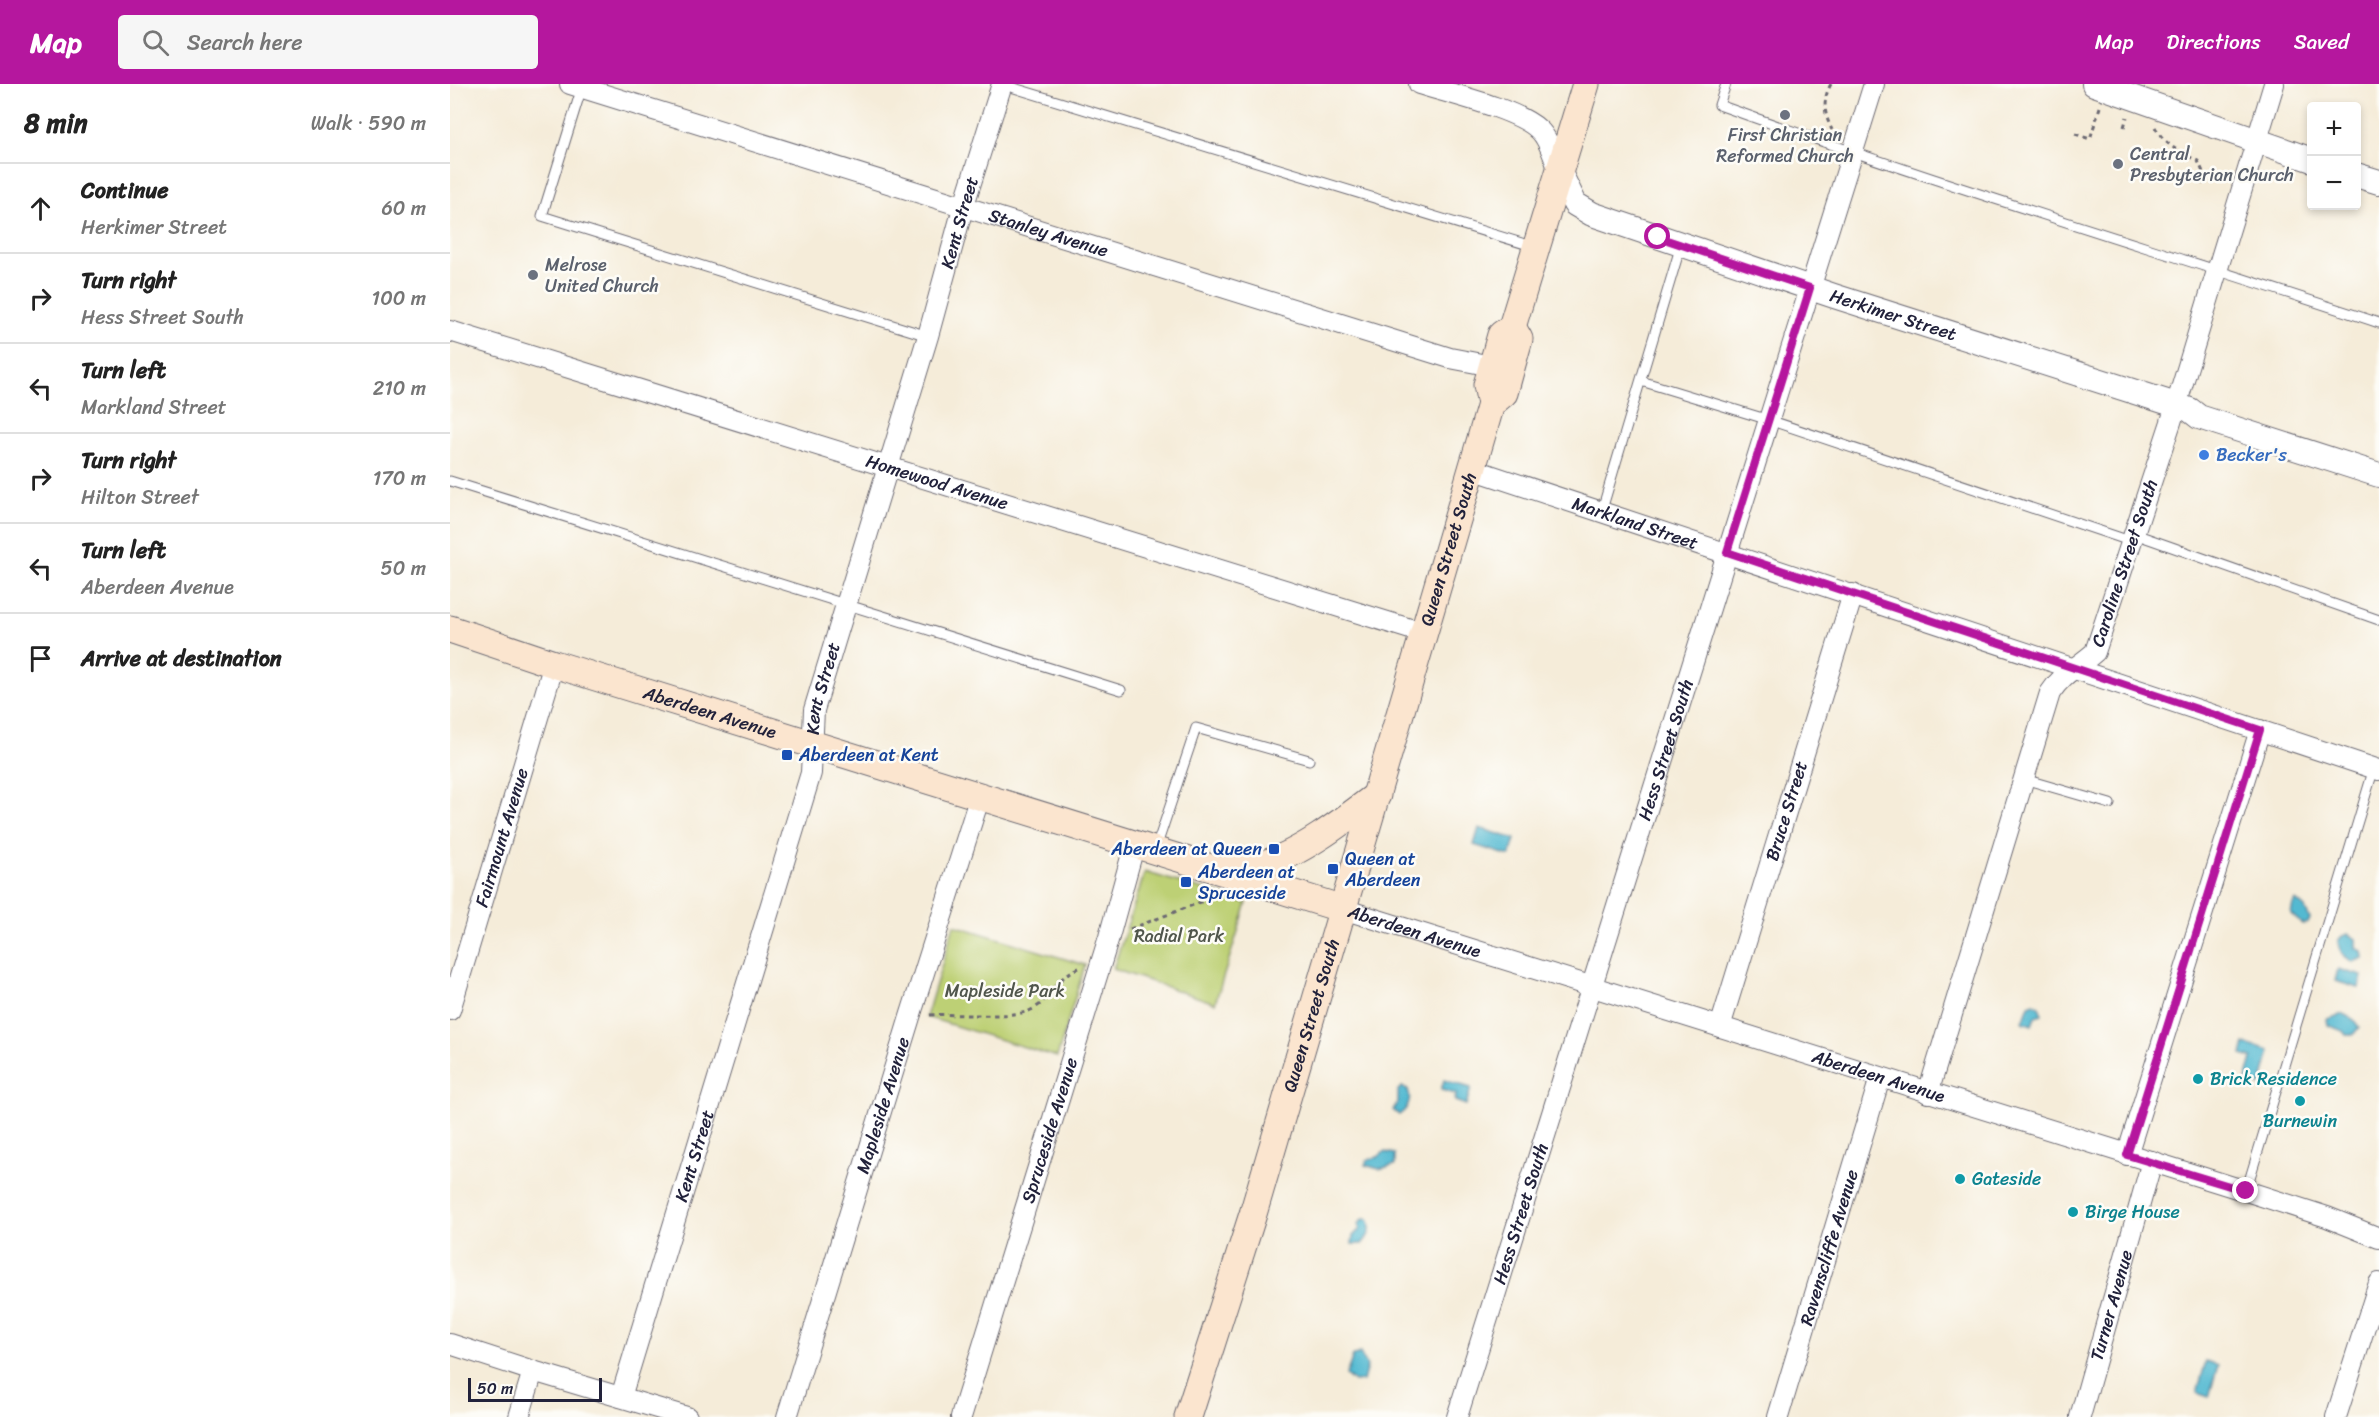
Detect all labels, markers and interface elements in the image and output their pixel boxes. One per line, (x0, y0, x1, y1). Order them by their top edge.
search box (118, 15, 538, 69)
text: Map (30, 18, 82, 67)
text: Search here (187, 23, 303, 62)
text: Map (2095, 23, 2133, 61)
text: Directions (2166, 23, 2261, 61)
text: Saved (2294, 23, 2349, 61)
icon: search (139, 26, 172, 59)
text: 8 min (24, 100, 88, 146)
map controls (2307, 102, 2361, 210)
button: + (2307, 102, 2361, 156)
text: Walk · 590 m (311, 106, 426, 141)
marker: First Christian Reformed Church (1778, 108, 1792, 122)
place label: First Christian Reformed Church (1716, 119, 1854, 172)
place label: Central Presbyterian Church (2130, 138, 2294, 191)
button: − (2307, 156, 2361, 210)
marker: Central Presbyterian Church (2111, 157, 2125, 171)
text: Continue (81, 171, 169, 210)
street label: Kent Street (931, 172, 988, 272)
text: 60 m (381, 191, 426, 226)
icon: ahead (24, 192, 57, 225)
street label: Stanley Avenue (984, 199, 1112, 267)
text: Herkimer Street (81, 210, 227, 245)
route start (1644, 223, 1670, 249)
place label: Melrose United Church (545, 249, 659, 302)
text: Turn right (81, 261, 176, 300)
marker: Melrose United Church (526, 268, 540, 282)
street label: Herkimer Street (1826, 280, 1961, 350)
text: 100 m (372, 281, 426, 316)
icon: right (24, 282, 57, 315)
text: Hess Street South (81, 300, 244, 335)
text: Turn left (81, 351, 166, 390)
text: 210 m (373, 371, 426, 406)
icon: left (24, 372, 57, 405)
text: Markland Street (81, 390, 227, 425)
place label: Becker's (2216, 439, 2288, 471)
text: Turn right (81, 441, 176, 480)
street label: Homewood Avenue (862, 445, 1012, 519)
marker: Becker's (2197, 448, 2211, 462)
text: 170 m (373, 461, 426, 496)
icon: right (24, 462, 57, 495)
street label: Queen Street South (1411, 469, 1486, 630)
street label: Caroline Street South (2082, 475, 2167, 651)
text: Hilton Street (81, 480, 199, 515)
street label: Markland Street (1568, 487, 1703, 559)
text: Turn left (81, 531, 166, 570)
text: 50 m (381, 551, 426, 586)
icon: left (24, 552, 57, 585)
text: Aberdeen Avenue (81, 570, 234, 605)
street label: Kent Street (797, 638, 850, 736)
text: Arrive at destination (81, 639, 282, 678)
icon: arrive (24, 642, 57, 675)
street label: Hess Street South (1628, 675, 1703, 825)
street label: Aberdeen Avenue (638, 676, 781, 748)
place label: Aberdeen at Kent (798, 739, 939, 771)
marker: Aberdeen at Kent (780, 748, 794, 762)
street label: Bruce Street (1756, 757, 1817, 865)
street label: Fairmount Avenue (466, 764, 538, 911)
place label: Aberdeen at Queen (1110, 833, 1262, 865)
marker: Aberdeen at Queen (1267, 842, 1281, 856)
place label: Queen at Aberdeen (1344, 843, 1421, 896)
place label: Aberdeen at Spruceside (1197, 856, 1295, 909)
marker: Queen at Aberdeen (1326, 862, 1340, 876)
marker: Aberdeen at Spruceside (1179, 875, 1193, 889)
street label: Aberdeen Avenue (1343, 895, 1485, 967)
park label: Radial Park (1134, 920, 1225, 952)
street label: Queen Street South (1274, 935, 1349, 1096)
park label: Mapleside Park (945, 975, 1065, 1007)
street label: Mapleside Avenue (847, 1033, 919, 1178)
street label: Aberdeen Avenue (1807, 1040, 1949, 1112)
street label: Spruceside Avenue (1012, 1054, 1087, 1207)
place label: Brick Residence (2210, 1063, 2337, 1095)
marker: Brick Residence (2191, 1072, 2205, 1086)
marker: Burnewin (2293, 1094, 2307, 1108)
place label: Burnewin (2263, 1105, 2338, 1137)
street label: Kent Street (665, 1106, 724, 1206)
street label: Hess Street South (1483, 1139, 1558, 1289)
place label: Gateside (1972, 1163, 2041, 1195)
street label: Ravenscliffe Avenue (1790, 1165, 1868, 1330)
marker: Gateside (1953, 1172, 1967, 1186)
route end (2232, 1177, 2258, 1203)
place label: Birge House (2085, 1196, 2180, 1228)
marker: Birge House (2066, 1205, 2080, 1219)
street label: Turner Avenue (2081, 1246, 2142, 1365)
text: 50 m (477, 1374, 513, 1403)
scale bar (468, 1375, 602, 1402)

